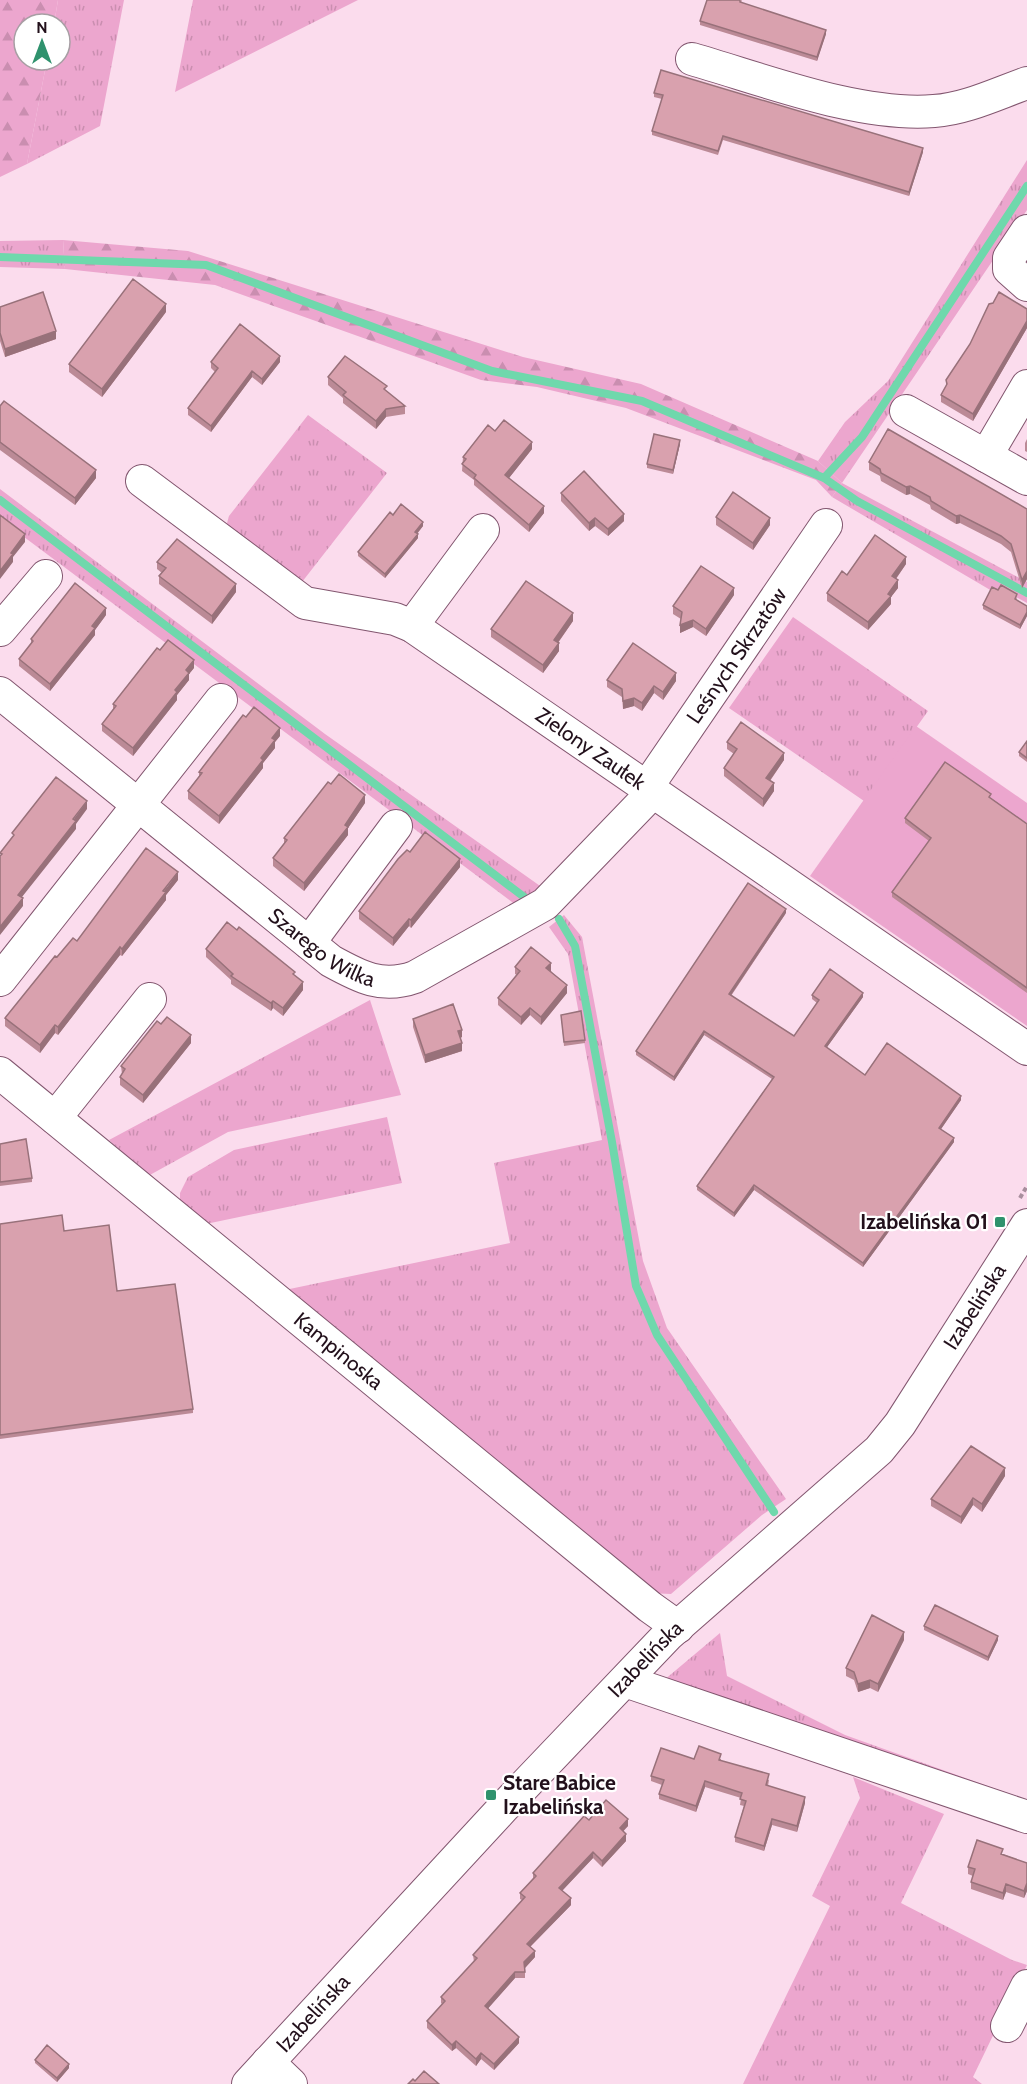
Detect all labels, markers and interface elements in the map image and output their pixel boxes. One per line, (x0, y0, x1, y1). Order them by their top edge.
north arrow (12, 12, 72, 72)
text: N (36, 18, 48, 37)
street label: Leśnych Skrzatów (681, 583, 791, 728)
street label: Zielony Zaułek (531, 702, 651, 795)
street label: Szarego Wilka (263, 902, 378, 992)
place label: Izabelińska 01 (860, 1209, 988, 1234)
marker: Izabelińska 01 (993, 1215, 1007, 1229)
street label: Izabelińska (938, 1259, 1011, 1354)
street label: Kampinoska (289, 1307, 388, 1395)
street label: Izabelińska (603, 1615, 688, 1702)
place label: Stare Babice Izabelińska (503, 1770, 616, 1819)
marker: Stare Babice Izabelińska (484, 1788, 498, 1802)
street label: Izabelińska (271, 1969, 355, 2057)

